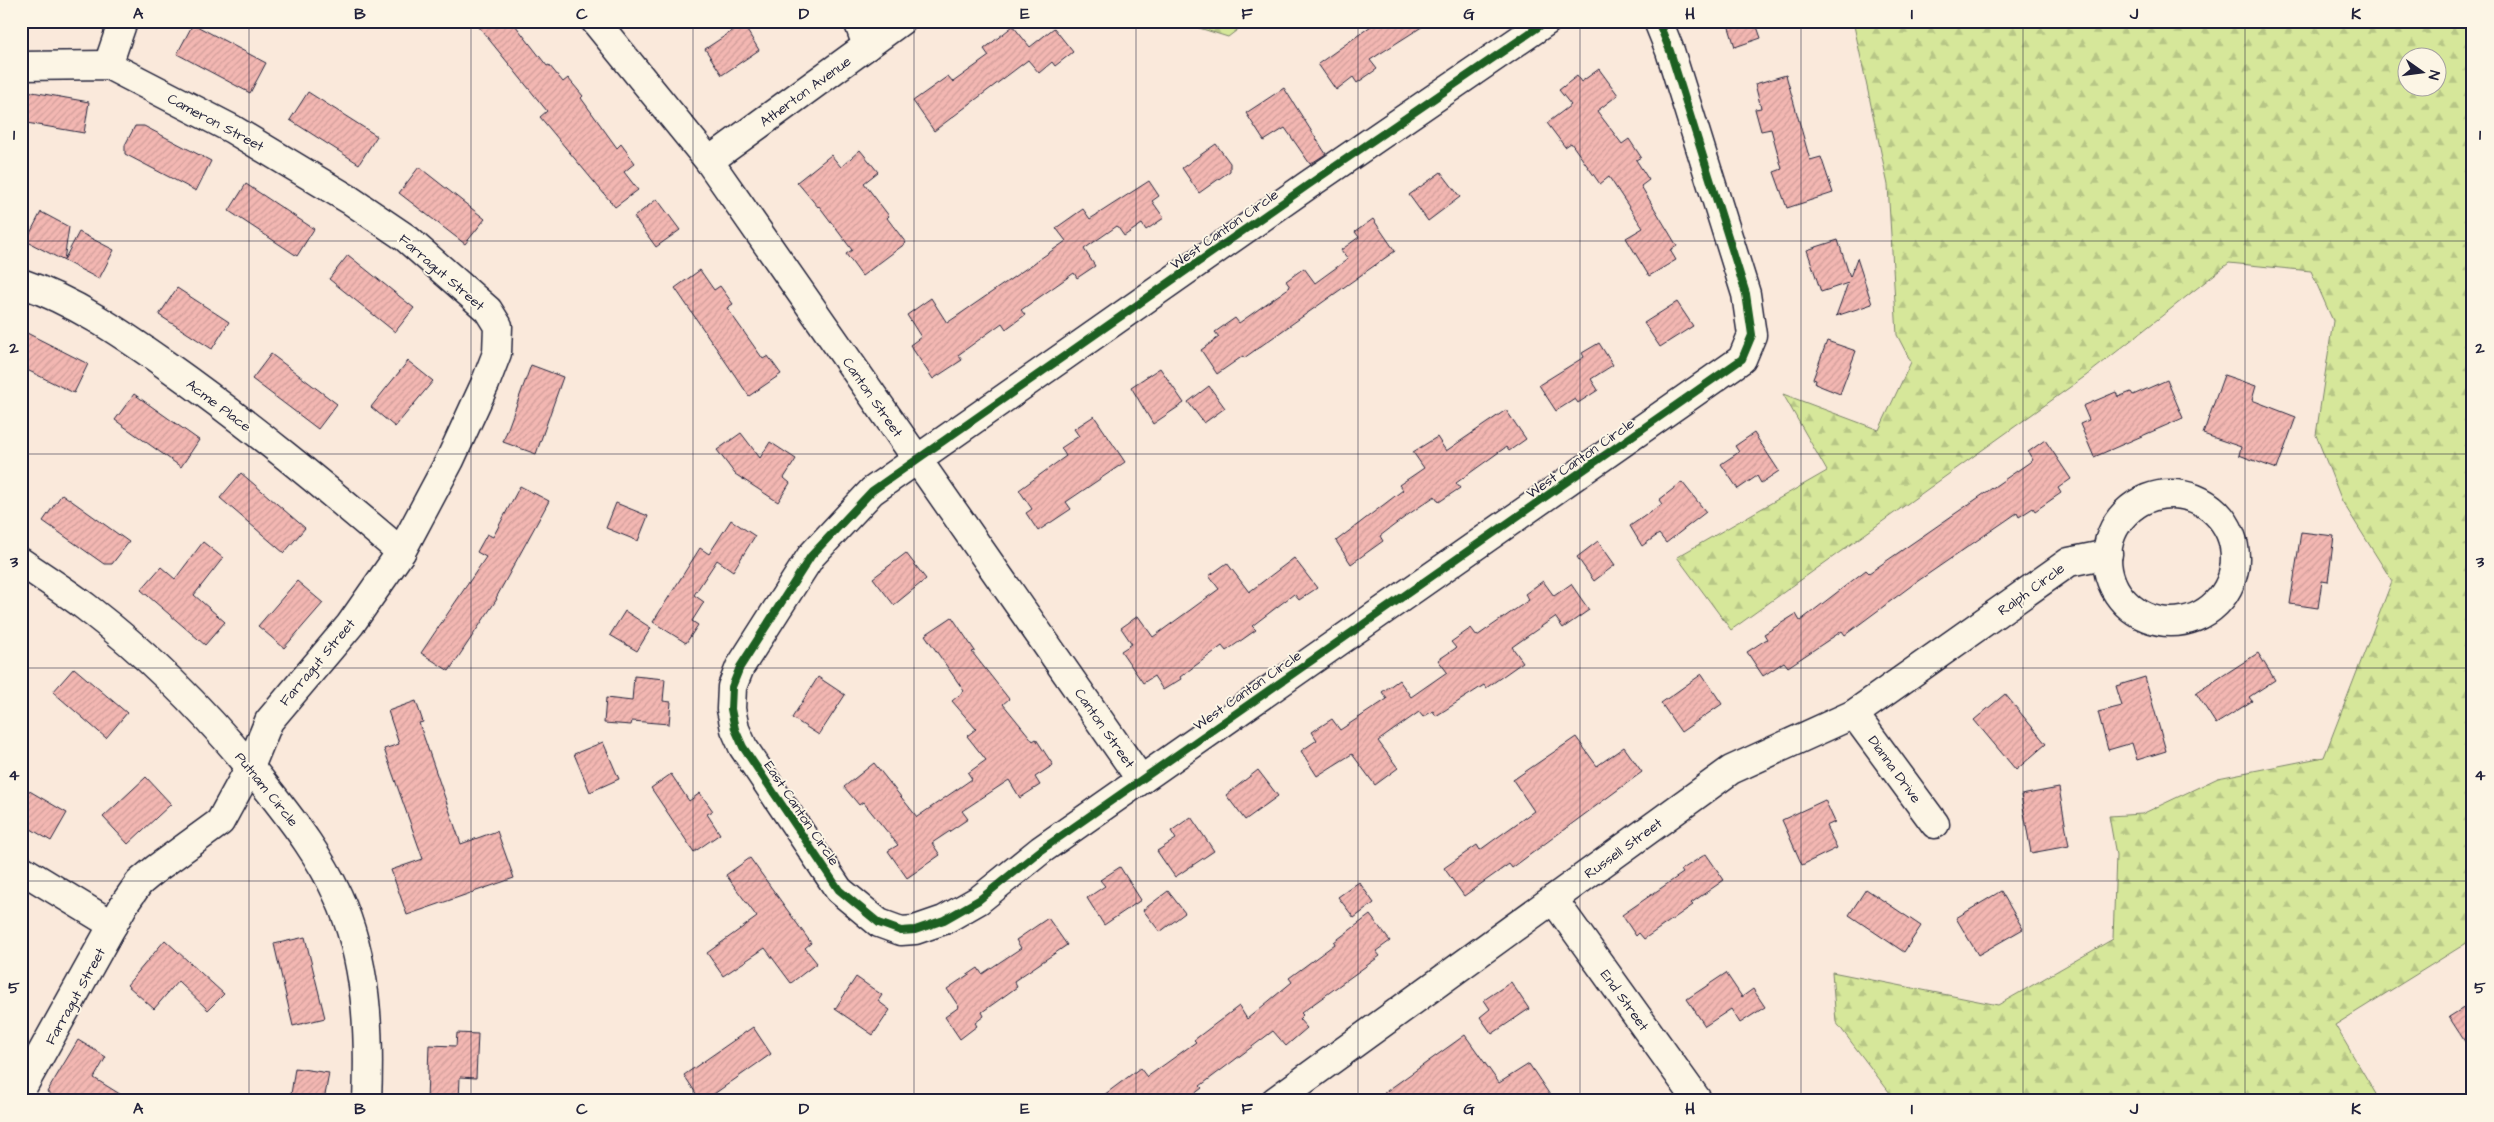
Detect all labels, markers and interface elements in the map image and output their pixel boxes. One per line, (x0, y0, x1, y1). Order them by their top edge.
text: A (133, 3, 144, 25)
text: B (354, 3, 366, 25)
text: C (576, 3, 588, 25)
text: D (799, 3, 810, 25)
text: E (1020, 3, 1030, 25)
text: F (1241, 3, 1253, 25)
text: G (1463, 3, 1475, 25)
text: H (1685, 3, 1695, 25)
text: I (1911, 3, 1913, 25)
text: J (2129, 3, 2139, 25)
text: K (2351, 3, 2361, 25)
north arrow (2396, 48, 2446, 98)
street label: Atherton Avenue (756, 52, 856, 132)
text: N (2423, 68, 2444, 82)
street label: Cameron Street (164, 89, 268, 157)
text: 1 (13, 124, 16, 146)
text: 1 (2479, 124, 2482, 146)
street label: West Canton Circle (1167, 185, 1283, 275)
street label: Farragut Street (394, 230, 489, 316)
text: 2 (8, 337, 19, 359)
text: 2 (2474, 337, 2485, 359)
street label: Canton Street (837, 354, 907, 442)
street label: Acme Place (182, 375, 255, 437)
street label: West Canton Circle (1523, 414, 1639, 504)
text: 3 (9, 551, 19, 573)
text: 3 (2475, 551, 2485, 573)
street label: Ralph Circle (1994, 559, 2069, 621)
street label: Farragut Street (275, 615, 360, 711)
street label: West Canton Circle (1190, 646, 1306, 736)
street label: Canton Street (1069, 685, 1139, 773)
street label: Dianna Drive (1863, 732, 1926, 808)
street label: Putnam Circle (230, 748, 303, 831)
street label: East Canton Circle (759, 757, 844, 870)
text: 4 (9, 764, 20, 786)
text: 4 (2475, 764, 2486, 786)
street label: Russell Street (1581, 814, 1667, 884)
street label: Farragut Street (41, 944, 111, 1049)
street label: End Street (1595, 966, 1653, 1036)
text: 5 (8, 977, 20, 999)
text: 5 (2474, 977, 2486, 999)
text: A (133, 1098, 144, 1120)
text: B (354, 1098, 366, 1120)
text: C (576, 1098, 588, 1120)
text: D (799, 1098, 810, 1120)
text: E (1020, 1098, 1030, 1120)
text: F (1241, 1098, 1253, 1120)
text: G (1463, 1098, 1475, 1120)
text: H (1685, 1098, 1695, 1120)
text: I (1911, 1098, 1913, 1120)
text: J (2129, 1098, 2139, 1120)
text: K (2351, 1098, 2361, 1120)

